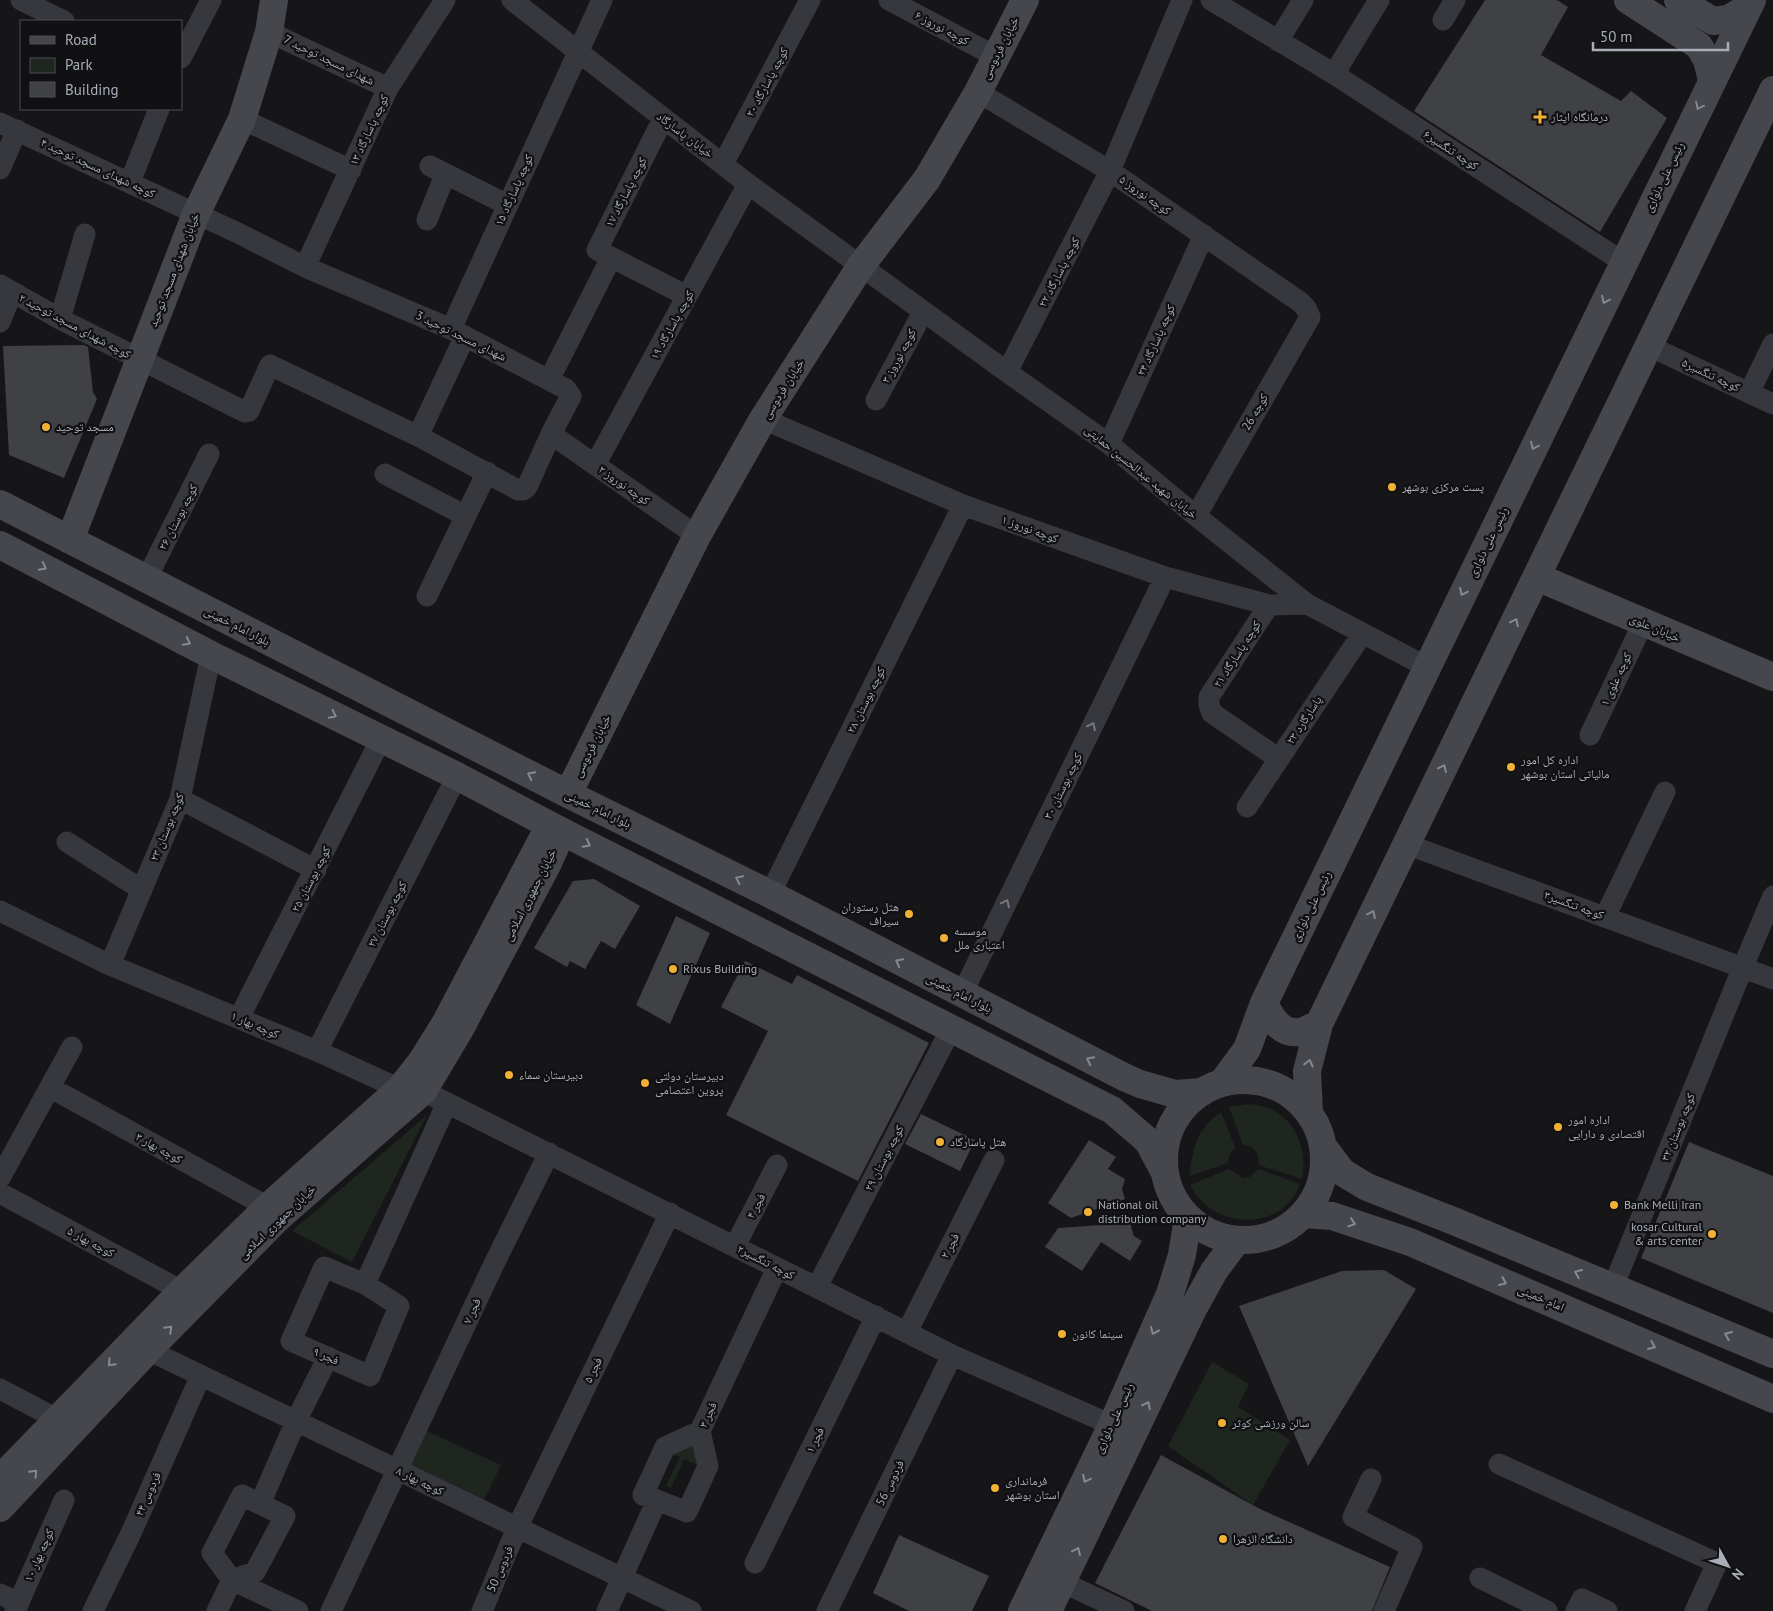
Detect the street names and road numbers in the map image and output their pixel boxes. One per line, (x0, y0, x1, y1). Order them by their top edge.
street label: کوچه نوروز ۶ (913, 7, 972, 48)
street label: خیابان فردوسی (977, 14, 1022, 82)
street label: شهدای مسجد توحید 7 (281, 31, 377, 88)
street label: کوچه پاسارگاد ۲۰ (742, 44, 791, 119)
street label: کوچه پاسارگاد ۱۳ (346, 92, 392, 168)
street label: خیابان پاسارگاد (654, 108, 717, 161)
street label: کوچه تنگسیر۶ (1421, 126, 1482, 173)
street label: کوچه شهدای مسجد توحید ۴ (38, 134, 158, 201)
street label: رئیس علی دلواری (1640, 139, 1687, 214)
street label: کوچه پاسارگاد ۱۵ (491, 152, 536, 228)
street label: کوچه پاسارگاد ۱۷ (601, 154, 650, 229)
street label: کوچه نوروز ۵ (1117, 171, 1174, 218)
street label: خیابان شهدای مسجد توحید (145, 210, 203, 329)
street label: کوچه پاسارگاد ۲۲ (1034, 234, 1083, 309)
street label: کوچه پاسارگاد ۱۹ (646, 288, 697, 362)
street label: کوچه شهدای مسجد توحید ۲ (17, 290, 134, 362)
street label: کوچه پاسارگاد ۲۴ (1133, 302, 1178, 378)
street label: شهدای مسجد توحید 3 (413, 307, 509, 364)
street label: کوچه نوروز ۳ (878, 326, 919, 385)
street label: کوچه تنگسیر۵ (1680, 355, 1743, 395)
street label: خیابان فردوسی (758, 356, 808, 422)
street label: کوچه 26 (1238, 391, 1271, 433)
street label: خیابان شهید عبدالحسین حمایتی (1082, 422, 1201, 522)
street label: کوچه نوروز ۲ (596, 461, 653, 508)
street label: کوچه بوستان ۲۶ (155, 481, 201, 552)
street label: رئیس علی دلواری (1464, 504, 1511, 579)
street label: کوچه نوروز ۱ (1000, 511, 1061, 546)
street label: بلوار امام خمینی (201, 603, 273, 649)
street label: خیابان علوی (1627, 610, 1683, 645)
street label: کوچه پاسارگاد ۲۱ (1209, 618, 1264, 690)
street label: کوچه علوی ۱ (1597, 650, 1634, 708)
street label: کوچه بوستان ۲۸ (843, 664, 888, 736)
street label: پاسارگارد ۲۳ (1282, 692, 1325, 747)
street label: خیابان فردوسی (569, 712, 614, 780)
street label: کوچه بوستان ۳۰ (1040, 750, 1085, 822)
street label: بلوار امام خمینی (562, 786, 634, 832)
street label: کوچه بوستان ۲۳ (146, 791, 187, 863)
street label: کوچه بوستان ۲۵ (288, 843, 334, 914)
street label: خیابان جمهوری اسلامی (500, 846, 560, 944)
street label: رئیس علی دلواری (1287, 868, 1334, 943)
street label: کوچه بوستان ۲۷ (364, 878, 410, 949)
street label: کوچه تنگسیر۳ (1542, 887, 1606, 922)
street label: بلوار امام خمینی (923, 970, 995, 1016)
street label: کوچه بهار ۱ (229, 1008, 282, 1042)
street label: کوچه بوستان ۳۲ (1657, 1091, 1698, 1163)
street label: کوچه بوستان ۲۹ (861, 1122, 907, 1193)
street label: کوچه بهار ۳ (133, 1129, 185, 1167)
street label: خیابان جمهوری اسلامی (235, 1181, 319, 1263)
street label: فجر ۴ (743, 1191, 768, 1221)
street label: کوچه بهار ۵ (65, 1223, 117, 1260)
street label: فجر ۲ (937, 1231, 962, 1261)
street label: کوچه تنگسیر۲ (735, 1241, 797, 1283)
street label: امام خمینی (1515, 1281, 1567, 1315)
street label: فجر ۷ (459, 1296, 484, 1326)
street label: فجر ۹ (311, 1343, 341, 1368)
street label: فجر ۵ (580, 1355, 605, 1385)
street label: رئیس علی دلواری (1091, 1380, 1137, 1456)
street label: فجر ۳ (695, 1400, 720, 1430)
street label: فجر ۱ (802, 1425, 827, 1455)
street label: فردوس 56 (872, 1458, 907, 1508)
street label: کوچه بهار ۸ (394, 1463, 446, 1499)
street label: فردوس ۴۴ (131, 1469, 164, 1518)
street label: کوچه بهار ۱۰ (20, 1526, 57, 1584)
street label: فردوس 50 (483, 1543, 516, 1594)

